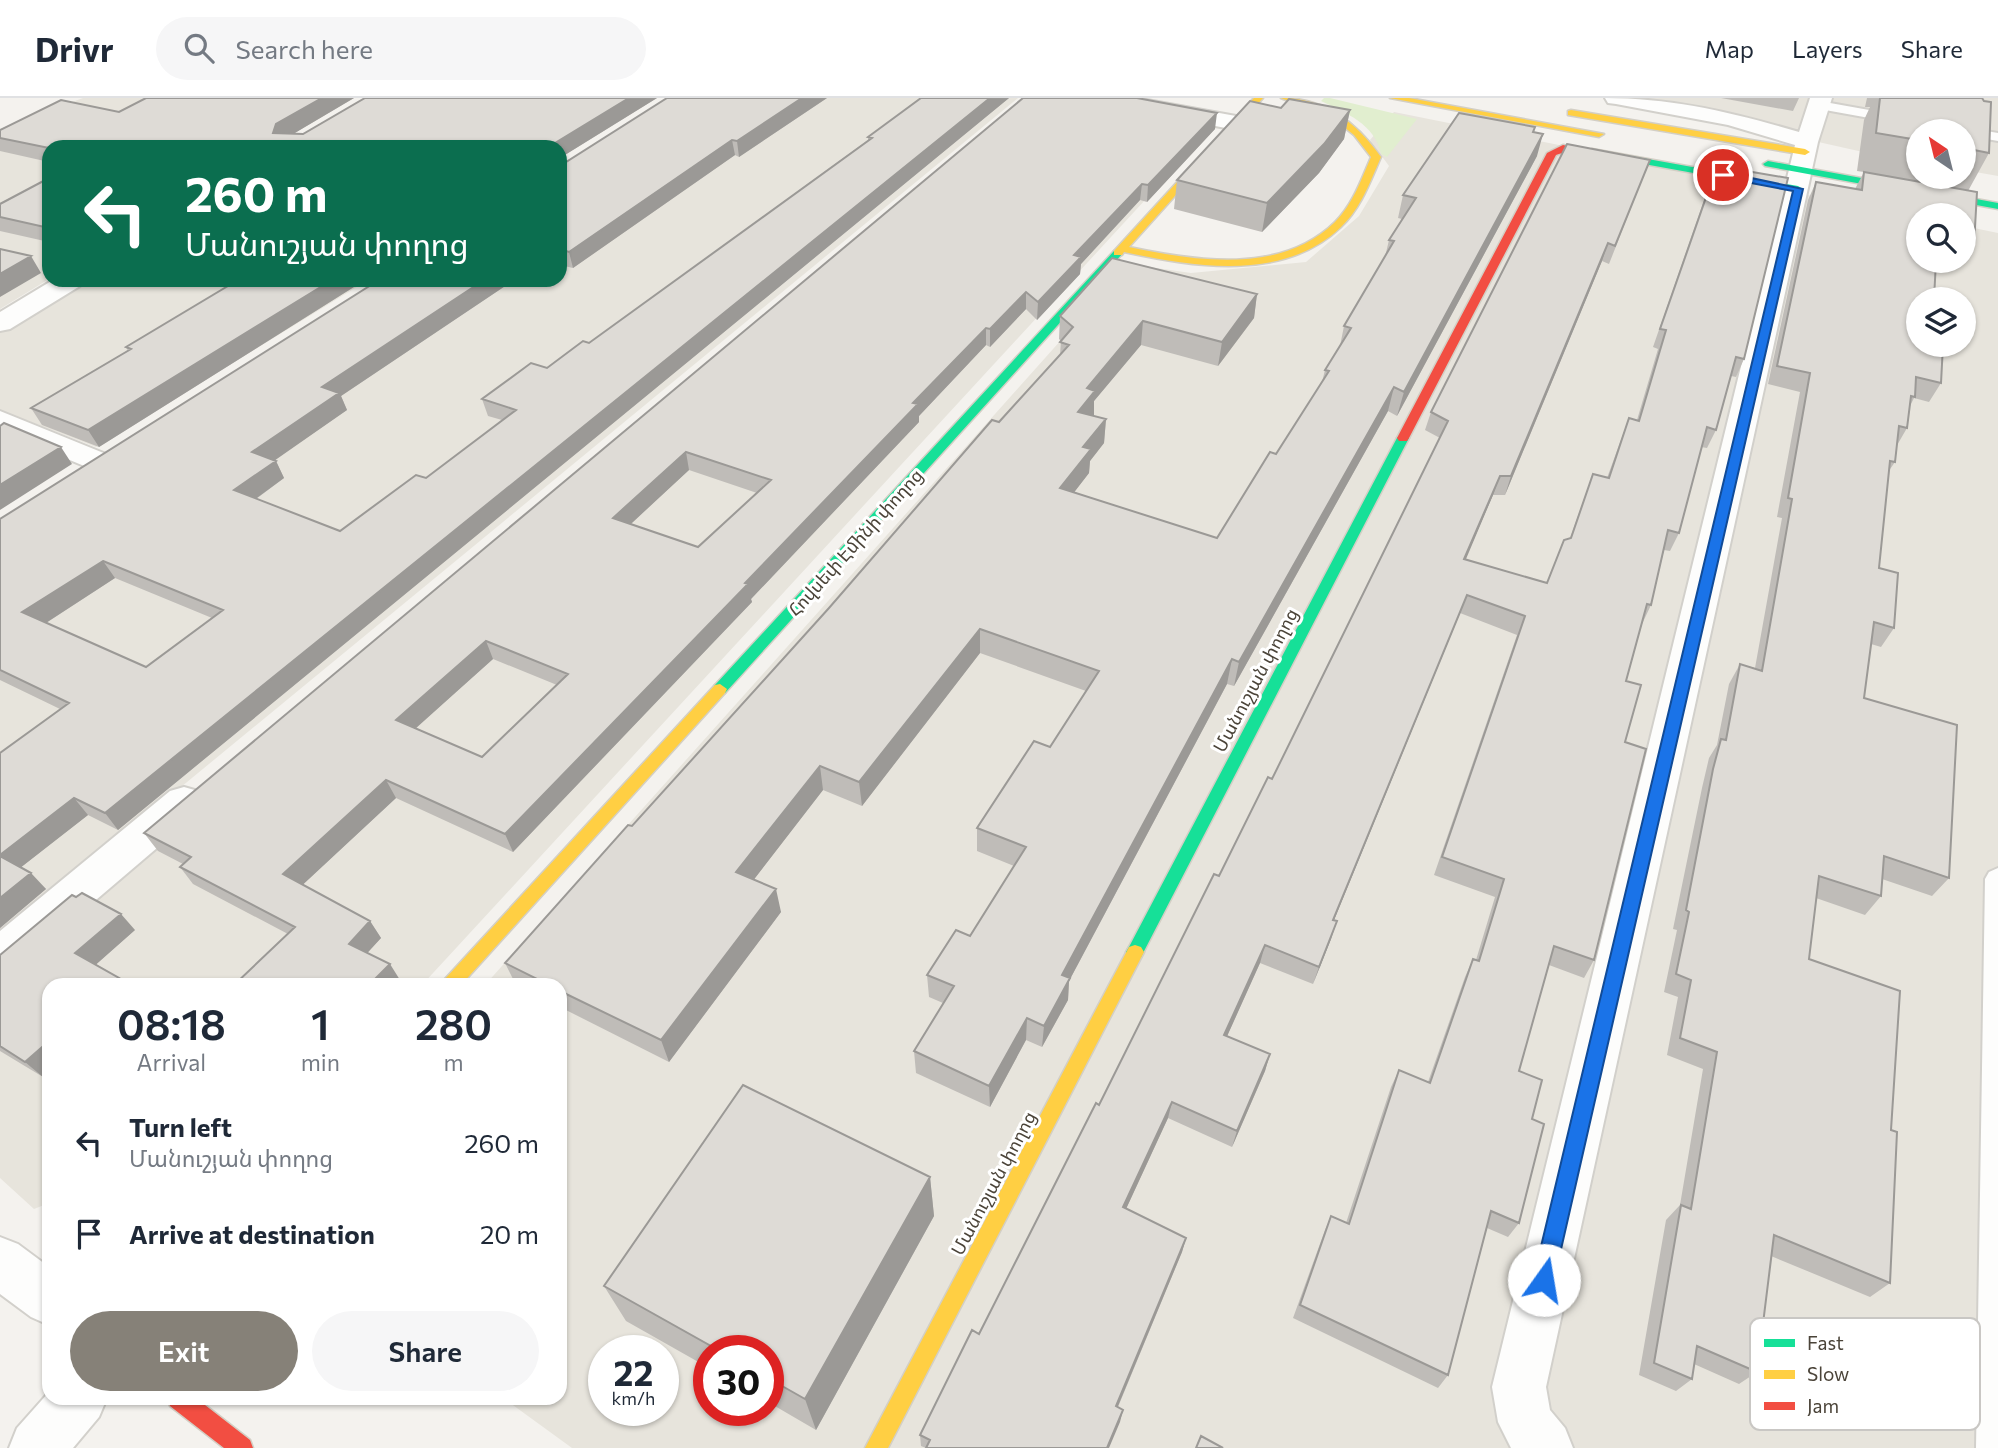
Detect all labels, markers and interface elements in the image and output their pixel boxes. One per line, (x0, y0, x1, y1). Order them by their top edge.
search box (156, 17, 646, 80)
text: Drivr (35, 28, 114, 69)
icon: search (180, 29, 218, 67)
text: Search here (236, 33, 373, 64)
text: Map (1705, 34, 1754, 63)
text: Layers (1792, 34, 1863, 63)
text: Share (1901, 34, 1963, 63)
north arrow (1906, 119, 1976, 189)
map controls (1906, 119, 1976, 357)
pin (1693, 145, 1753, 205)
icon: arrive (1704, 156, 1742, 194)
text: 260 m (185, 162, 327, 222)
icon: left (70, 168, 161, 259)
button: search (1906, 203, 1976, 273)
text: Մանուշյան փողոց (185, 223, 469, 263)
button: layers (1906, 287, 1976, 357)
street label: Հովսեփ Էմինի փողոց (783, 464, 927, 620)
street label: Մանուշյան փողոց (1208, 604, 1302, 756)
text: 08:18 (117, 997, 226, 1049)
text: 1 (311, 997, 330, 1049)
text: 280 (415, 997, 492, 1049)
text: Arrival (137, 1048, 206, 1076)
text: min (301, 1048, 340, 1076)
text: m (443, 1048, 463, 1076)
street label: Մանուշյան փողոց (946, 1107, 1040, 1259)
text: Turn left (129, 1111, 232, 1142)
icon: left (70, 1124, 108, 1162)
text: 260 m (464, 1127, 539, 1158)
text: Մանուշյան փողոց (129, 1144, 333, 1172)
icon: arrive (70, 1215, 108, 1253)
text: Arrive at destination (129, 1218, 375, 1249)
text: 20 m (480, 1218, 539, 1249)
position arrow (1507, 1243, 1581, 1317)
button: Exit (70, 1311, 298, 1391)
button: Share (312, 1311, 539, 1391)
legend (1750, 1318, 1980, 1430)
text: Fast (1807, 1331, 1844, 1354)
speed limit sign: 30 (693, 1335, 784, 1426)
text: 22 (614, 1350, 653, 1393)
text: Slow (1807, 1362, 1849, 1385)
text: km/h (612, 1387, 655, 1409)
text: Jam (1807, 1394, 1839, 1417)

